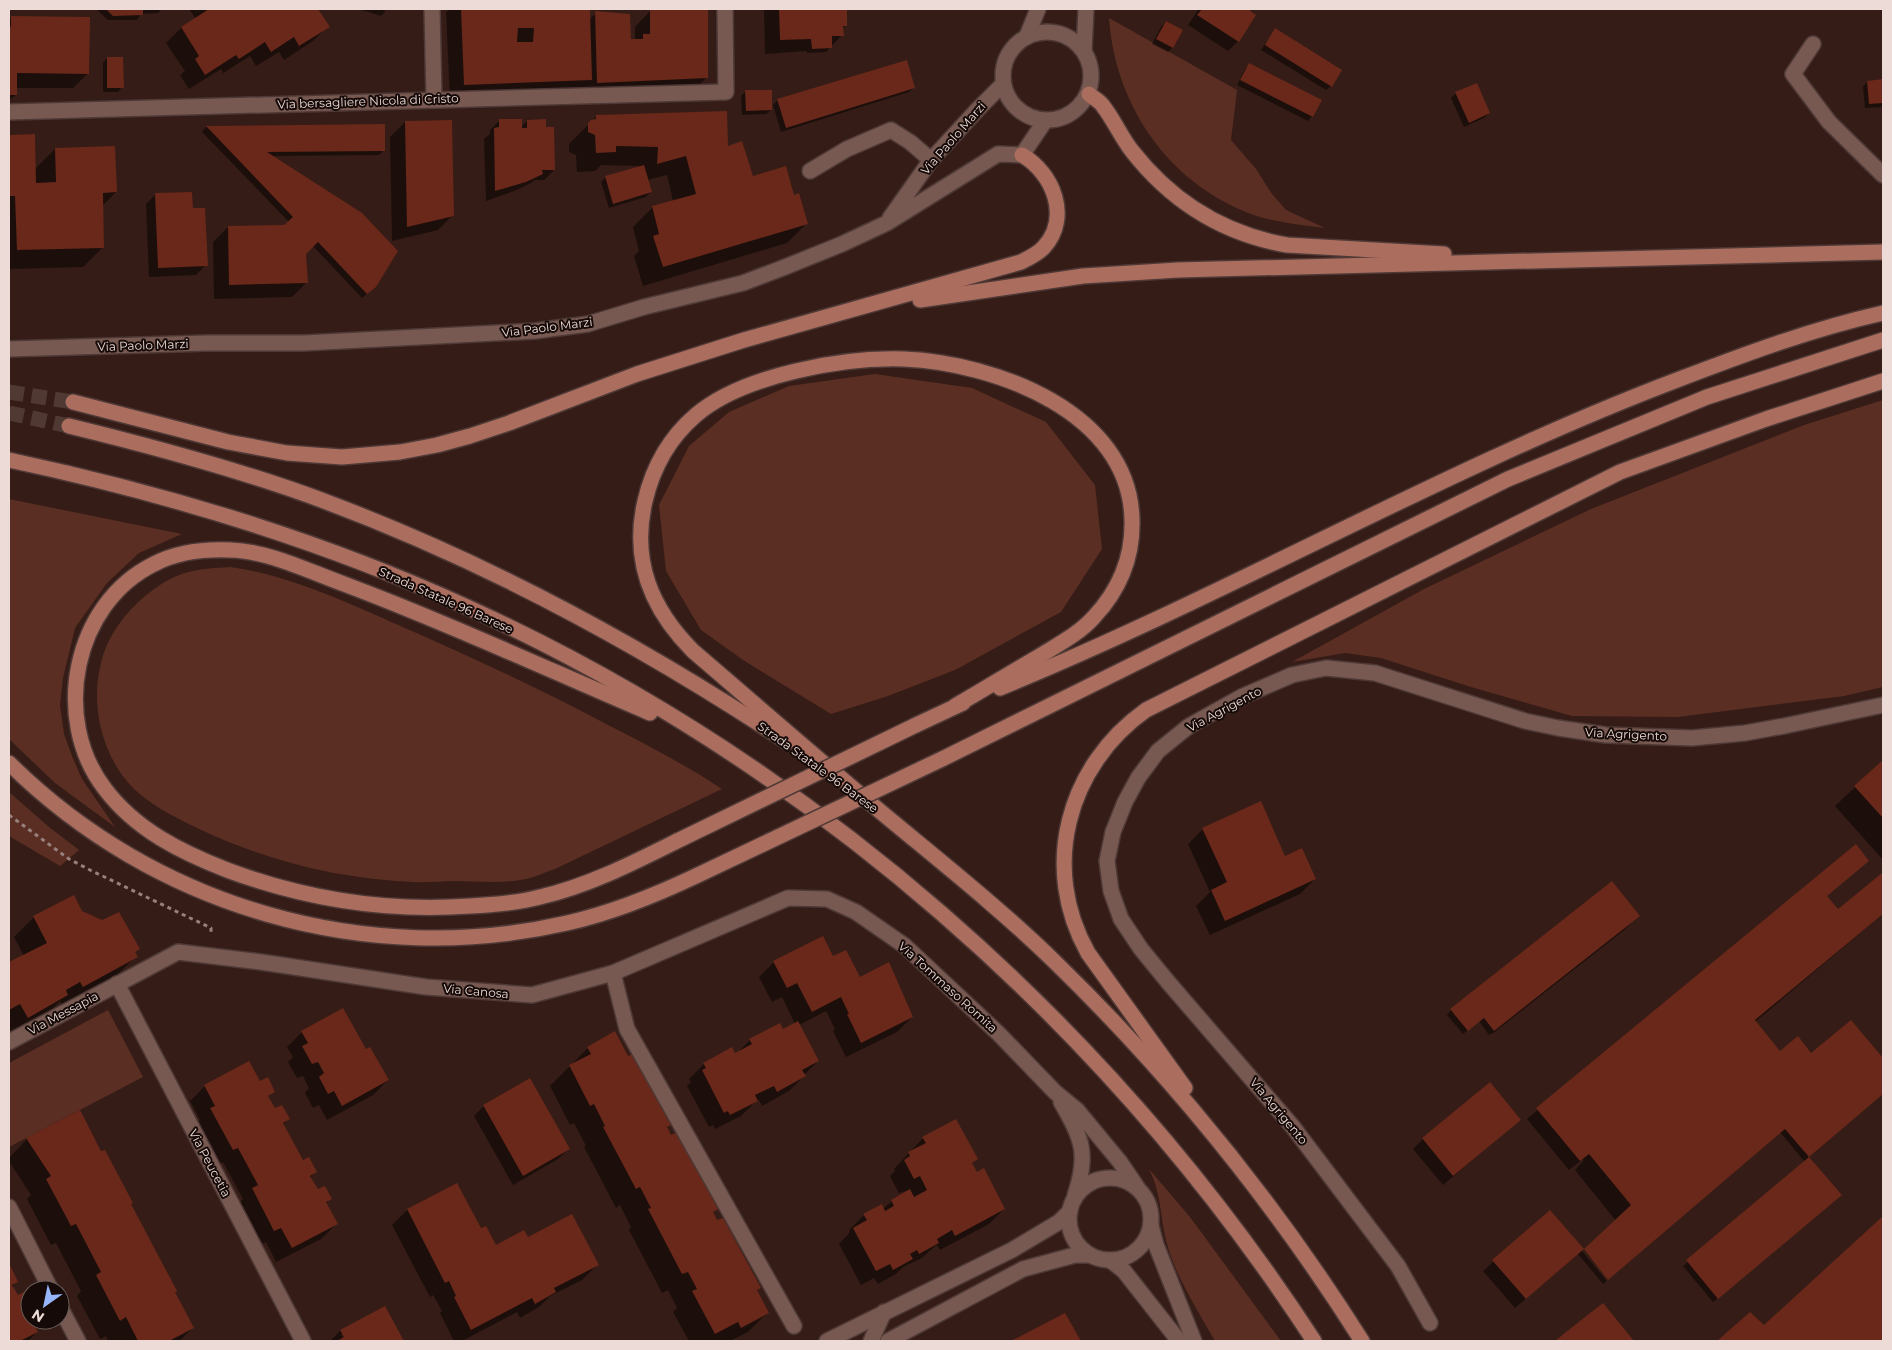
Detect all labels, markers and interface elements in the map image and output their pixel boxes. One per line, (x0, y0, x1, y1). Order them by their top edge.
street label: Via bersagliere Nicola di Cristo (277, 90, 459, 112)
street label: Via Paolo Marzi (917, 99, 989, 177)
street label: Via Paolo Marzi (501, 314, 593, 340)
street label: Via Paolo Marzi (97, 336, 189, 354)
street label: Strada Statale 96 Barese (377, 564, 515, 636)
street label: Via Agrigento (1184, 683, 1264, 735)
street label: Strada Statale 96 Barese (755, 718, 881, 816)
street label: Via Agrigento (1585, 724, 1667, 744)
street label: Via Tommaso Romita (895, 939, 1001, 1035)
street label: Via Canosa (443, 981, 509, 1001)
street label: Via Messapia (25, 988, 101, 1038)
street label: Via Agrigento (1247, 1075, 1311, 1147)
street label: Via Peucetia (186, 1127, 234, 1199)
north arrow (20, 1280, 70, 1330)
text: N (28, 1305, 48, 1327)

